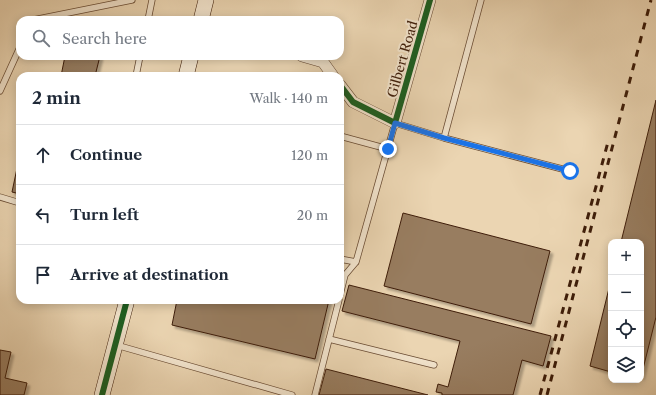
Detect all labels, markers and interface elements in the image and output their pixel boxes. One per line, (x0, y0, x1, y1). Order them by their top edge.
search box (16, 16, 344, 60)
street label: Gilbert Road (383, 19, 421, 99)
icon: search (30, 27, 52, 49)
text: Search here (62, 29, 147, 48)
text: 2 min (32, 88, 81, 108)
text: Walk · 140 m (250, 90, 328, 106)
route end (379, 140, 397, 158)
icon: ahead (32, 144, 54, 166)
text: Continue (70, 145, 142, 164)
text: 120 m (291, 147, 328, 163)
route start (561, 162, 579, 180)
icon: left (32, 204, 54, 226)
text: Turn left (70, 205, 139, 224)
text: 20 m (297, 207, 328, 223)
map controls (608, 239, 644, 383)
button: + (608, 239, 644, 275)
icon: arrive (32, 264, 54, 286)
text: Arrive at destination (70, 265, 229, 284)
button: − (608, 275, 644, 311)
button: locate (608, 311, 644, 347)
button: layers (608, 347, 644, 383)

